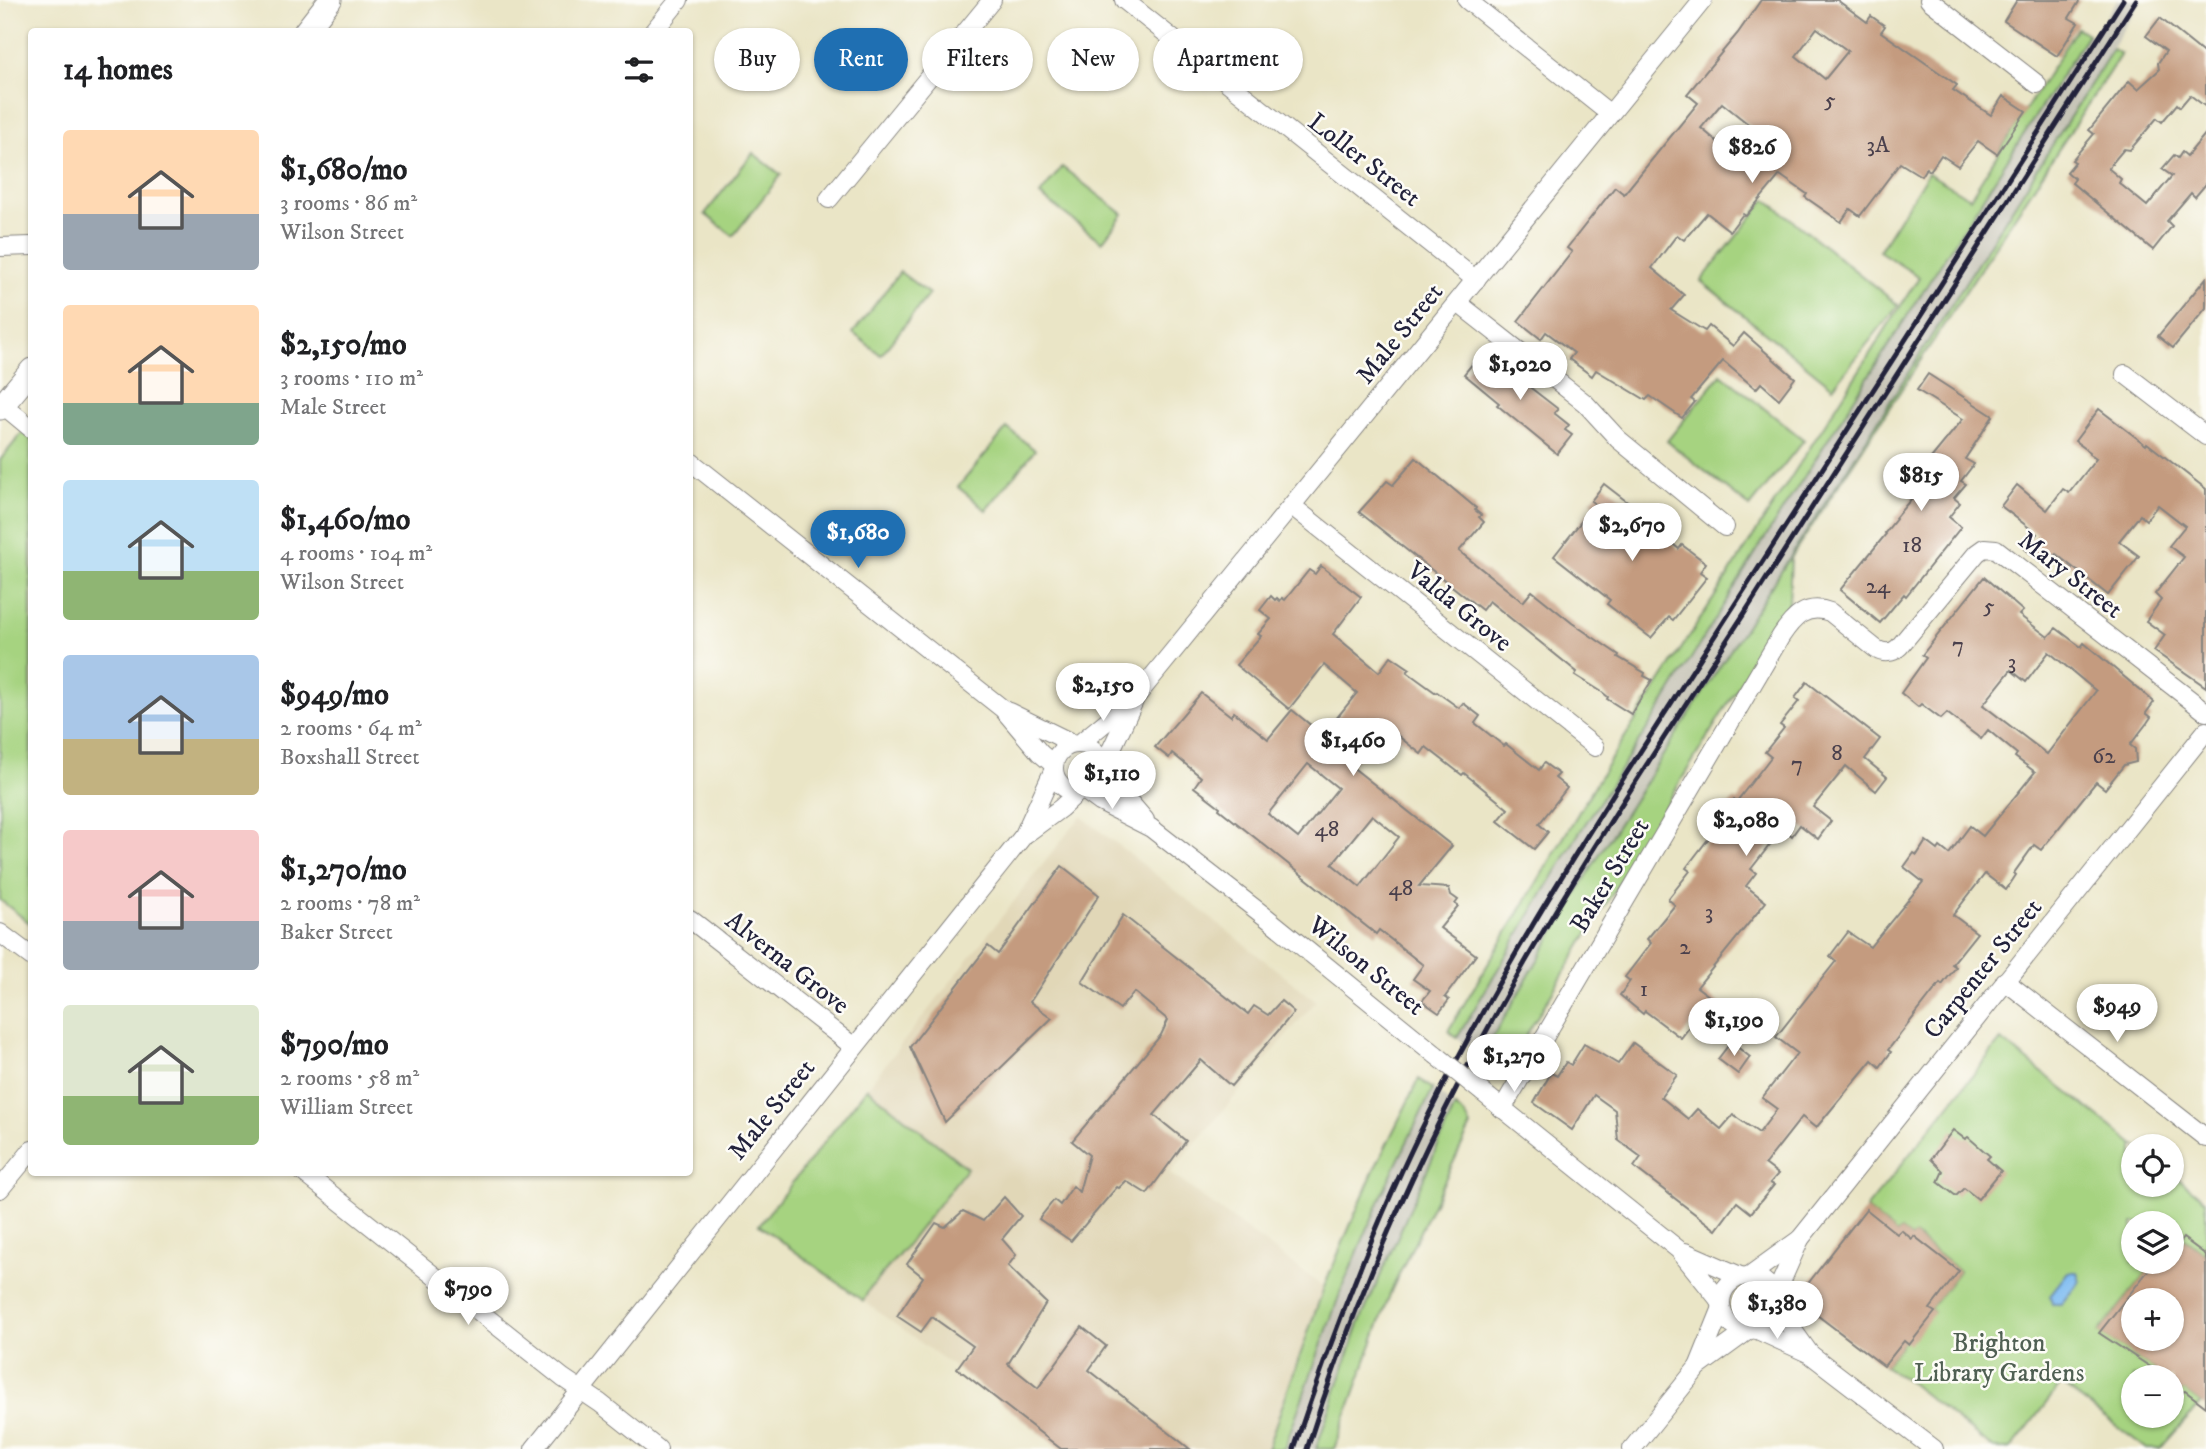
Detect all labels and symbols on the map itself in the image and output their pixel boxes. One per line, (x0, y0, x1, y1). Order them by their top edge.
house number: 5 (1824, 86, 1836, 115)
street label: Loller Street (1301, 106, 1427, 215)
pin: $826 (1711, 125, 1793, 185)
house number: 3A (1866, 131, 1890, 160)
street label: Male Street (1349, 277, 1451, 391)
pin: $1,020 (1463, 342, 1577, 402)
pin: $815 (1880, 454, 1962, 513)
pin: $2,670 (1575, 504, 1689, 563)
pin: $1,680 (801, 510, 915, 570)
street label: Mary Street (2011, 524, 2129, 626)
house number: 18 (1902, 531, 1922, 560)
street label: Valda Grove (1399, 554, 1518, 660)
house number: 24 (1866, 572, 1891, 601)
house number: 5 (1983, 592, 1995, 621)
house number: 7 (1952, 631, 1964, 660)
house number: 3 (2008, 648, 2016, 677)
pin: $2,150 (1046, 664, 1160, 723)
pin: $1,460 (1296, 718, 1410, 778)
house number: 8 (1831, 739, 1843, 768)
house number: 62 (2092, 742, 2116, 771)
house number: 7 (1791, 750, 1803, 779)
pin: $1,110 (1055, 752, 1169, 811)
pin: $2,080 (1689, 798, 1803, 858)
street label: Baker Street (1563, 813, 1657, 939)
house number: 48 (1315, 815, 1339, 844)
house number: 48 (1389, 874, 1413, 903)
street label: Carpenter Street (1917, 892, 2050, 1046)
house number: 3 (1705, 898, 1713, 927)
street label: Alverna Grove (718, 904, 856, 1022)
street label: Wilson Street (1300, 909, 1431, 1023)
house number: 2 (1679, 933, 1691, 962)
house number: 1 (1640, 975, 1648, 1004)
pin: $949 (2076, 984, 2158, 1044)
pin: $1,190 (1677, 998, 1791, 1058)
pin: $1,270 (1457, 1034, 1571, 1094)
street label: Male Street (721, 1053, 823, 1167)
pin: $790 (427, 1268, 509, 1327)
pin: $1,380 (1720, 1282, 1834, 1341)
park label: Brighton Library Gardens (1914, 1327, 2084, 1390)

